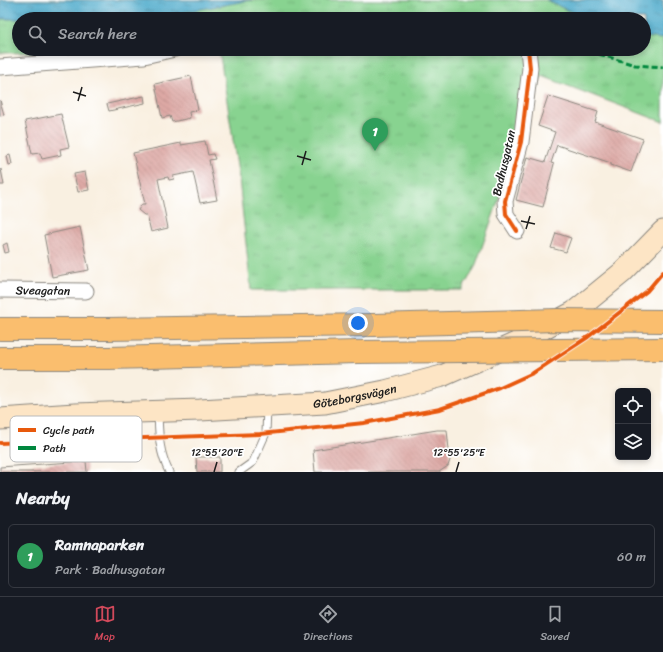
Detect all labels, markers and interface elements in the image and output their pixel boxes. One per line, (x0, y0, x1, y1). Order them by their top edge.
search box (12, 12, 651, 56)
text: Search here (58, 21, 137, 47)
icon: search (26, 23, 48, 45)
pin: 1 (362, 118, 388, 151)
street label: Badhusgatan (486, 127, 522, 198)
street label: Sveagatan (15, 279, 71, 302)
your location (348, 313, 368, 333)
street label: Göteborgsvägen (313, 377, 400, 415)
map controls (615, 388, 651, 460)
button: locate (615, 388, 651, 424)
legend (10, 416, 142, 462)
text: Cycle path (43, 421, 95, 440)
button: layers (615, 424, 651, 460)
text: Path (43, 439, 66, 458)
text: 12°55'20"E (191, 444, 244, 462)
text: 12°55'25"E (433, 444, 486, 462)
text: Nearby (16, 483, 70, 513)
text: Ramnaparken (55, 532, 144, 558)
text: 1 (27, 545, 33, 568)
text: 60 m (617, 545, 646, 568)
text: Park · Badhusgatan (55, 558, 165, 581)
tab: Map (94, 603, 116, 646)
tab: Directions (303, 603, 353, 646)
tab: Saved (540, 603, 569, 646)

